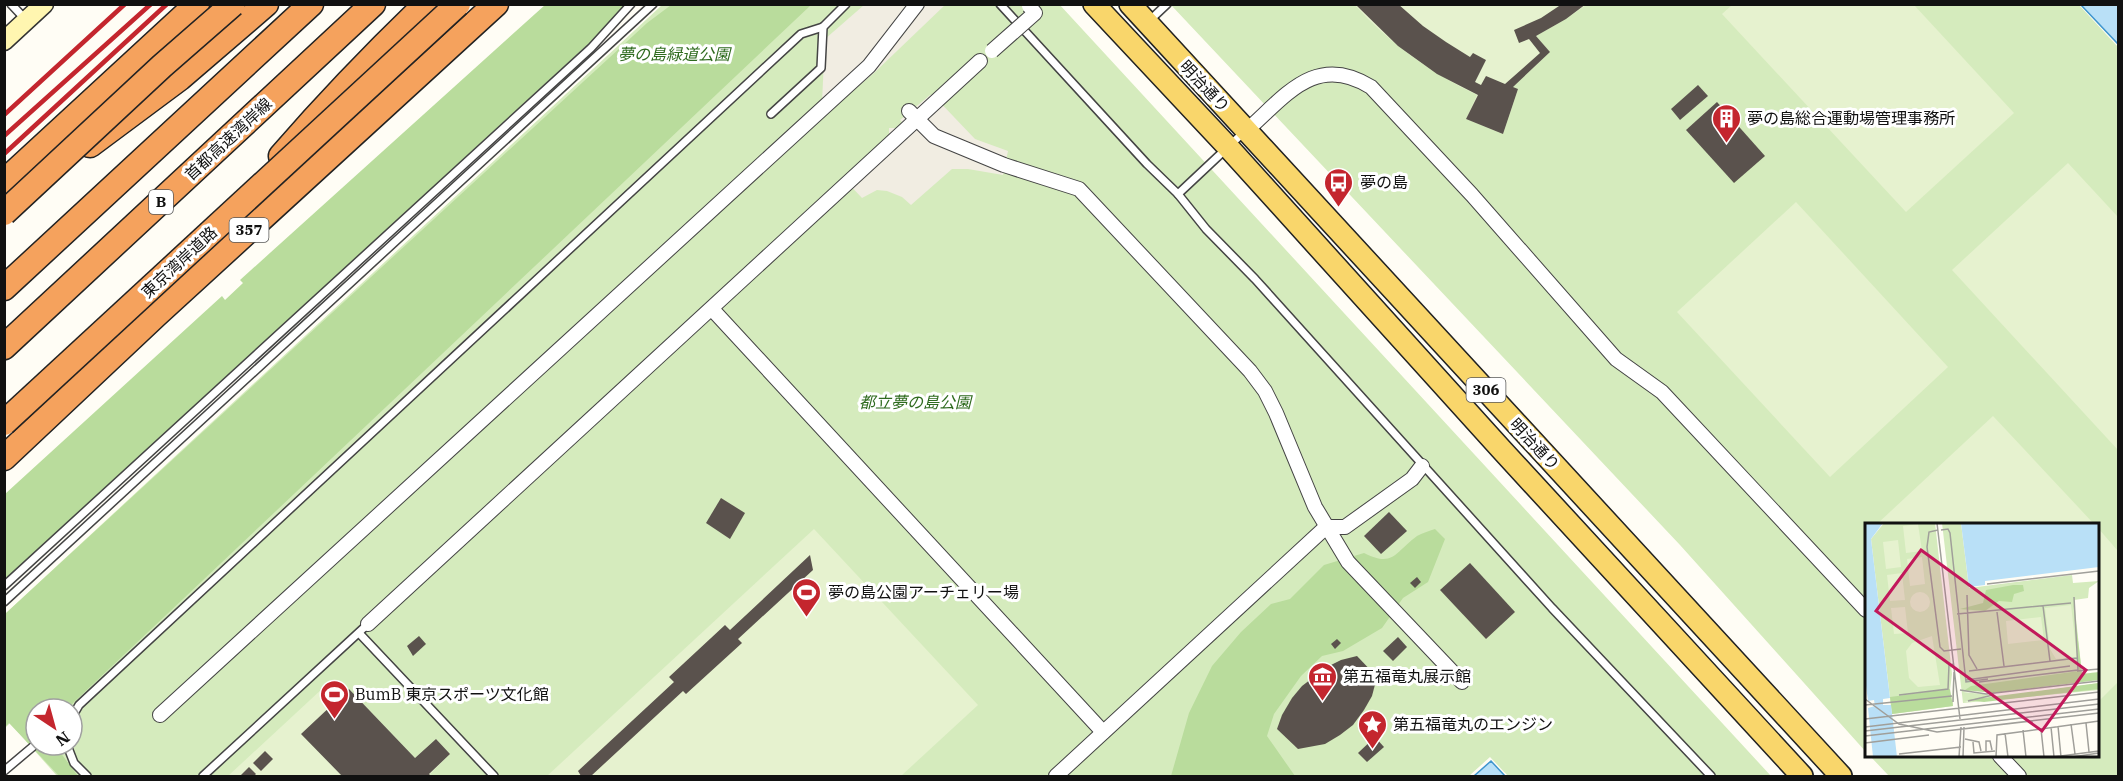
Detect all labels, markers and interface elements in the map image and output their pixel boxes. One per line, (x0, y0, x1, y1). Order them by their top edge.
park label: 夢の島緑道公園 (618, 44, 732, 64)
street label: 明治通り (1176, 56, 1234, 116)
street label: 首都高速湾岸線 (180, 93, 276, 185)
building icon: 夢の島総合運動場管理事務所 (1710, 102, 1742, 144)
place label: 夢の島総合運動場管理事務所 (1747, 108, 1955, 128)
bus stop icon: 夢の島 (1323, 166, 1355, 208)
place label: 夢の島 (1360, 172, 1408, 192)
road number: B (149, 190, 173, 214)
road number: 357 (230, 218, 268, 242)
street label: 東京湾岸道路 (137, 222, 221, 302)
road number: 306 (1466, 378, 1506, 402)
park label: 都立夢の島公園 (859, 392, 973, 412)
street label: 明治通り (1506, 414, 1564, 474)
inset map (1865, 523, 2099, 757)
sports icon: 夢の島公園アーチェリー場 (791, 576, 823, 618)
place label: 夢の島公園アーチェリー場 (828, 582, 1019, 602)
museum icon: 第五福竜丸展示館 (1306, 660, 1338, 702)
place label: 第五福竜丸展示館 (1343, 666, 1471, 686)
sports icon: BumB 東京スポーツ文化館 (318, 678, 350, 720)
place label: BumB 東京スポーツ文化館 (355, 684, 549, 704)
north arrow (24, 697, 84, 757)
place icon: 第五福竜丸のエンジン (1356, 708, 1388, 750)
place label: 第五福竜丸のエンジン (1393, 714, 1553, 734)
text: N (52, 727, 74, 751)

